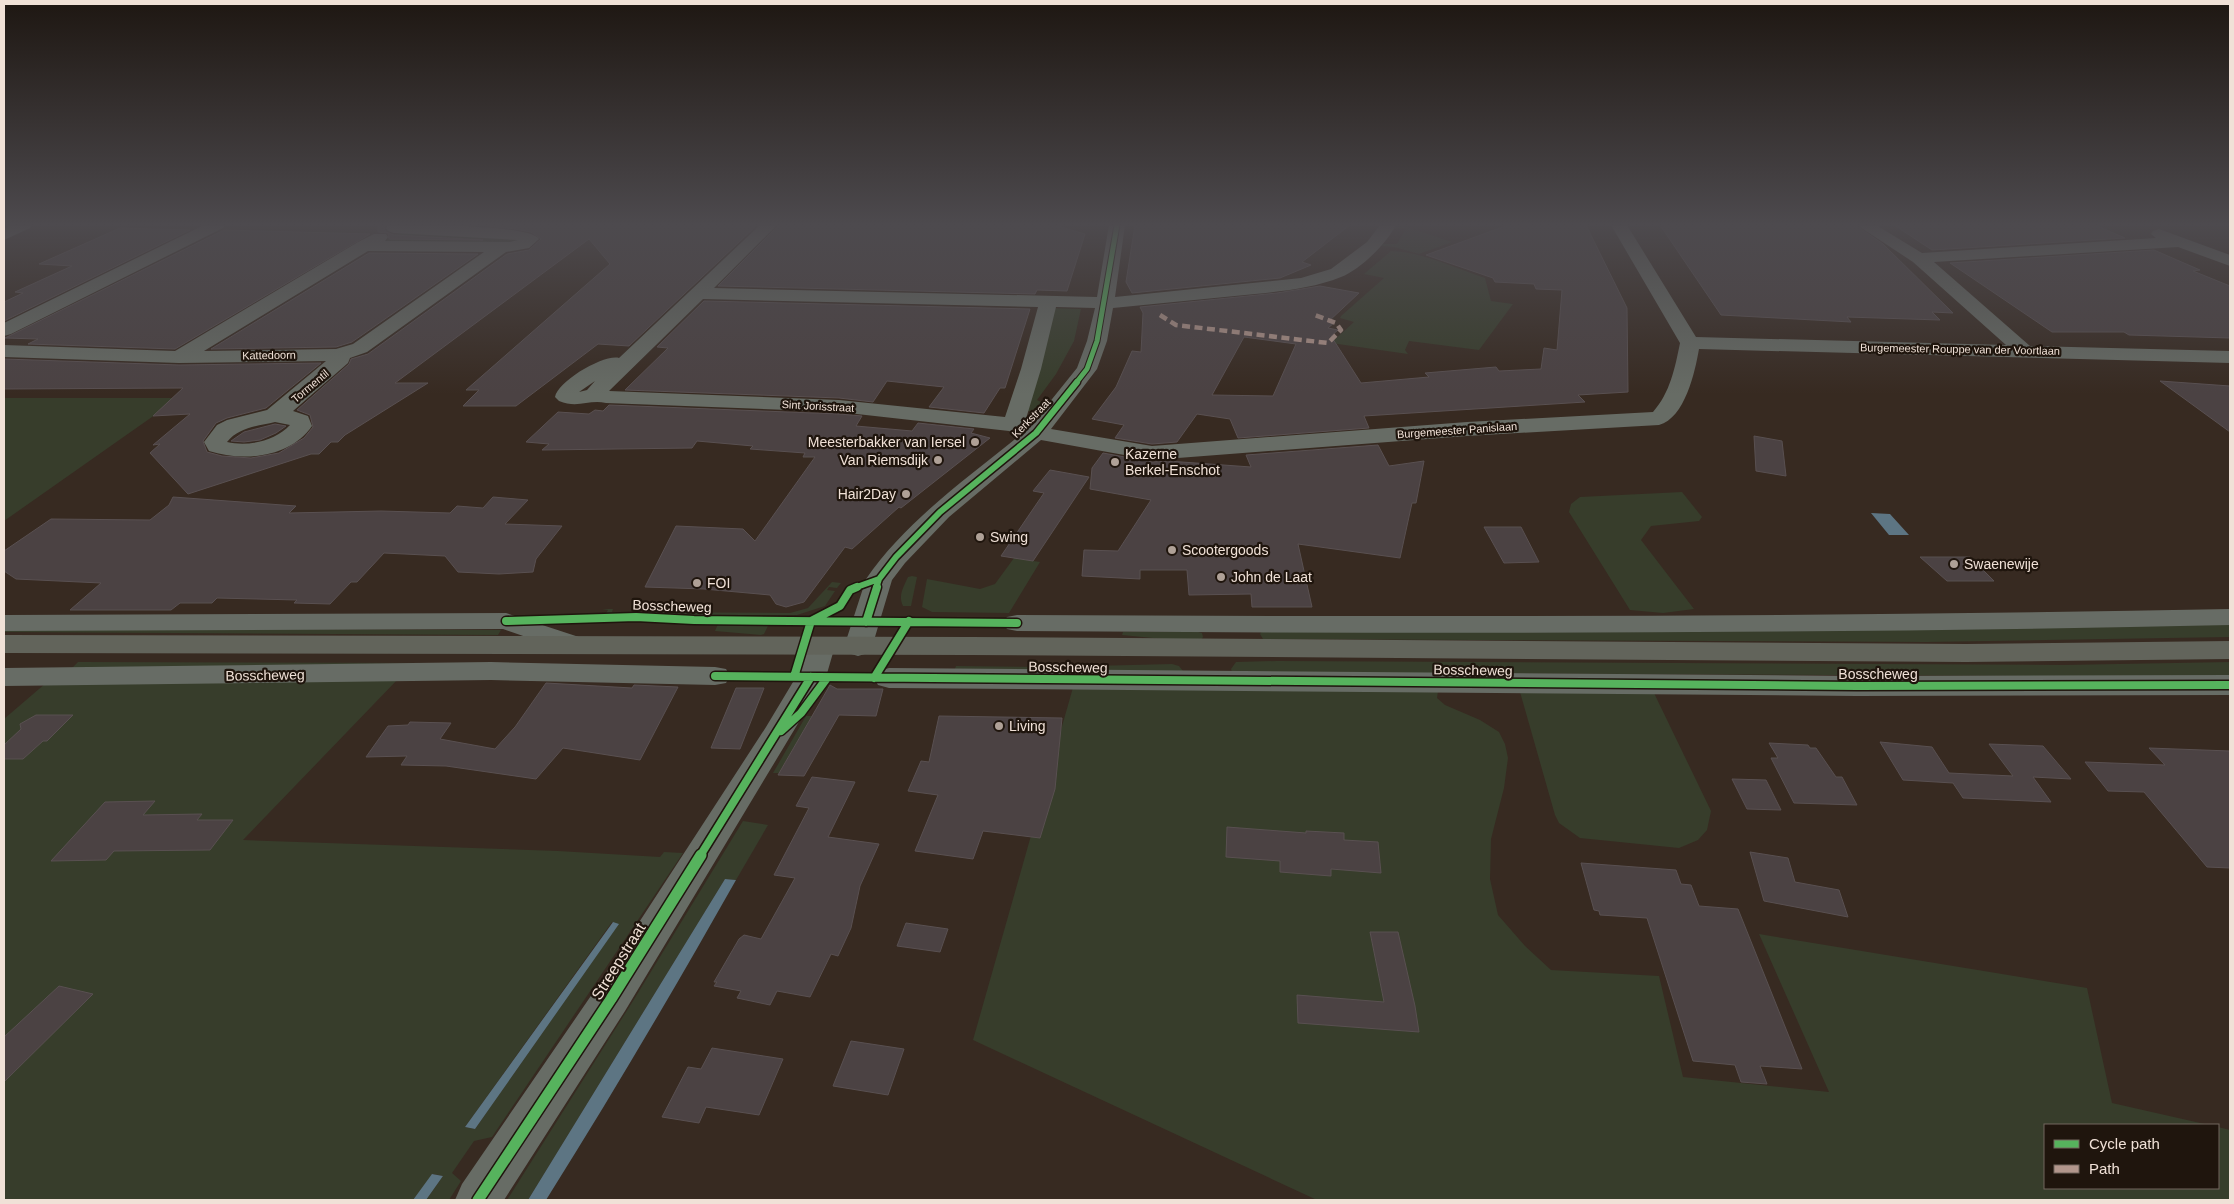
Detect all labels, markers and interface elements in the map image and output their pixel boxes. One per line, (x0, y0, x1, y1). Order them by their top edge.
street label: Burgemeester Rouppe van der Voortlaan (1860, 341, 2060, 357)
street label: Kattedoorn (242, 349, 296, 361)
street label: Tormentil (289, 367, 331, 405)
street label: Kerkstraat (1009, 396, 1053, 440)
street label: Sint Jorisstraat (781, 398, 855, 414)
street label: Burgemeester Panislaan (1396, 420, 1518, 440)
place label: Meesterbakker van Iersel (808, 434, 965, 450)
marker: Meesterbakker van Iersel (969, 436, 981, 448)
place label: Kazerne Berkel-Enschot (1125, 446, 1220, 478)
place label: Van Riemsdijk (840, 452, 929, 468)
marker: Van Riemsdijk (932, 454, 944, 466)
marker: Kazerne Berkel-Enschot (1109, 456, 1121, 468)
place label: Hair2Day (838, 486, 896, 502)
marker: Hair2Day (900, 488, 912, 500)
place label: Swing (990, 529, 1028, 545)
marker: Swing (974, 531, 986, 543)
place label: Scootergoods (1182, 542, 1268, 558)
marker: Scootergoods (1166, 544, 1178, 556)
place label: Swaenewije (1964, 556, 2039, 572)
marker: Swaenewije (1948, 558, 1960, 570)
place label: John de Laat (1231, 569, 1312, 585)
marker: John de Laat (1215, 571, 1227, 583)
place label: FOI (707, 575, 730, 591)
marker: FOI (691, 577, 703, 589)
street label: Bosscheweg (632, 597, 712, 615)
street label: Bosscheweg (1028, 658, 1108, 676)
street label: Bosscheweg (1433, 661, 1513, 679)
street label: Bosscheweg (225, 666, 305, 684)
street label: Bosscheweg (1838, 666, 1918, 682)
place label: Living (1009, 718, 1046, 734)
marker: Living (993, 720, 1005, 732)
street label: Streepstraat (588, 919, 649, 1003)
legend (2044, 1124, 2219, 1189)
text: Cycle path (2089, 1135, 2160, 1152)
text: Path (2089, 1160, 2120, 1177)

